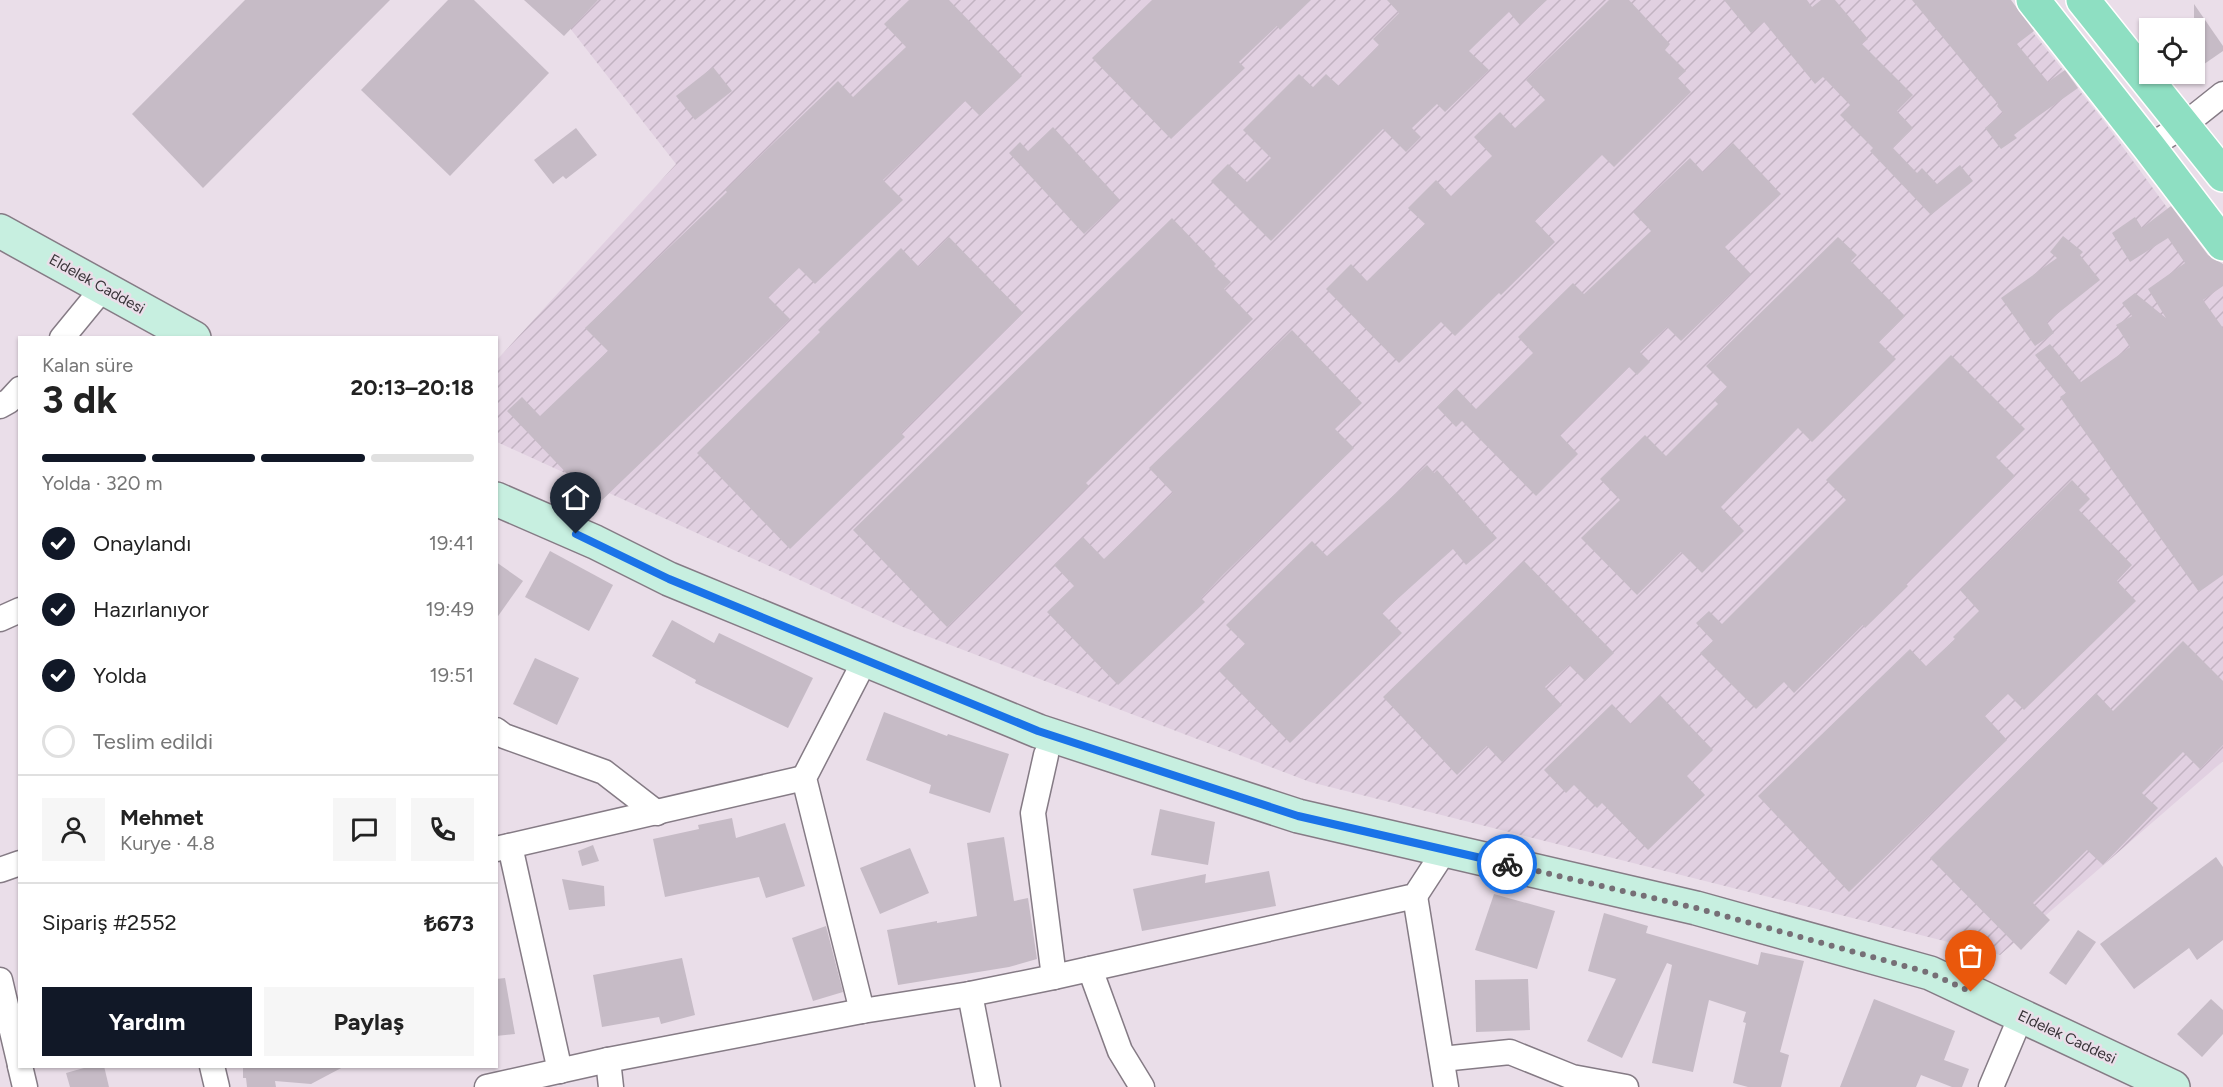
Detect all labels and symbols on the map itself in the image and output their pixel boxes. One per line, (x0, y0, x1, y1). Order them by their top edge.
street label: Eldelek Caddesi (46, 250, 148, 318)
pin (550, 472, 601, 534)
courier (1477, 834, 1537, 894)
pin (1945, 930, 1996, 992)
street label: Eldelek Caddesi (2015, 1006, 2119, 1068)

